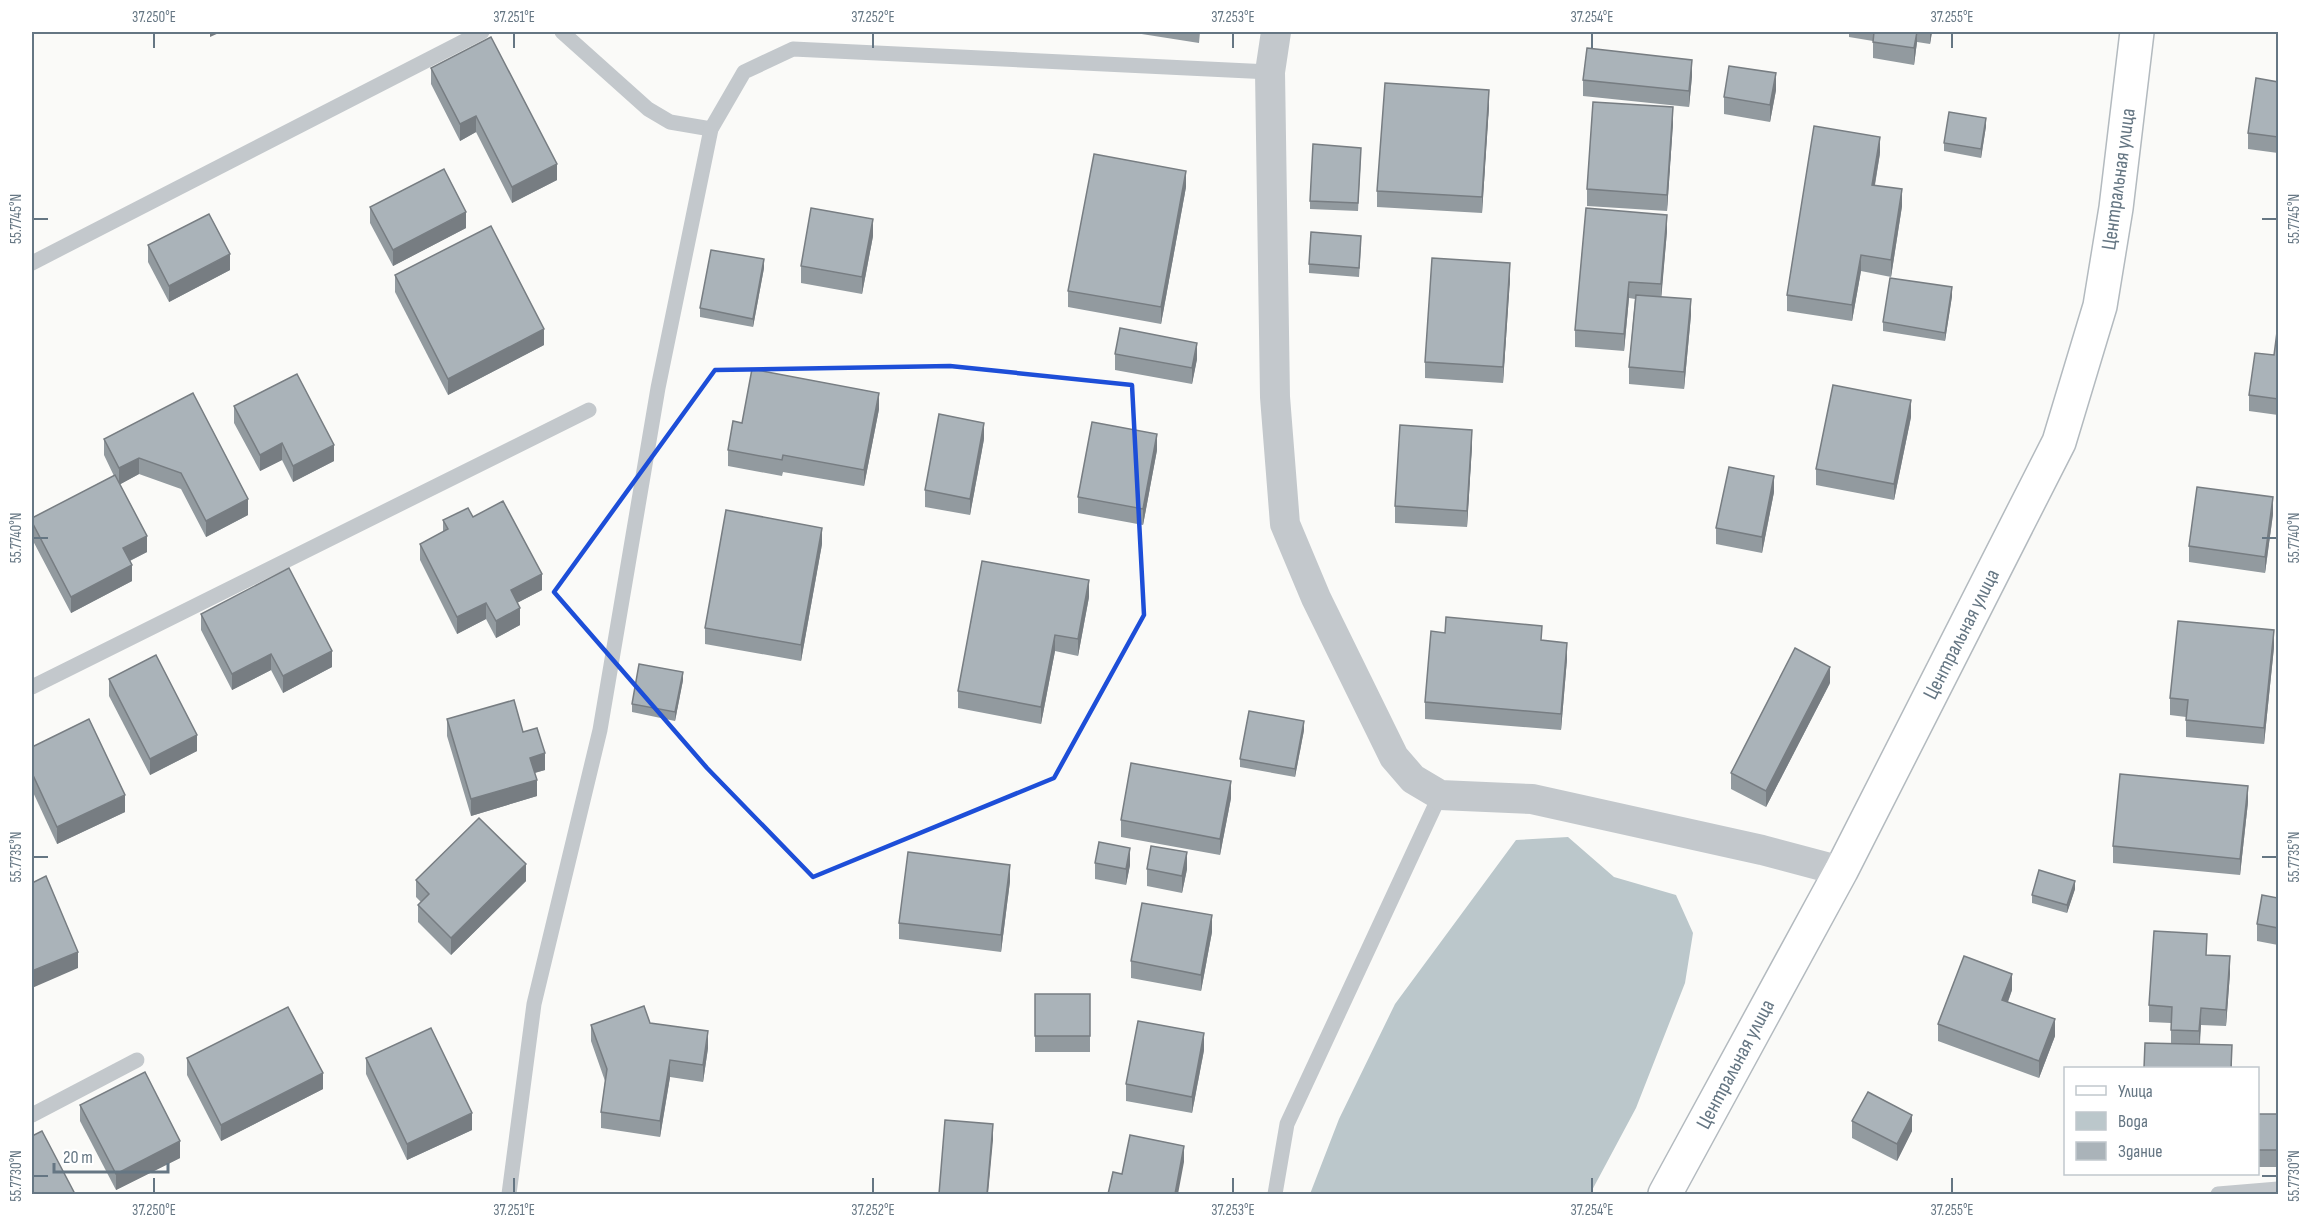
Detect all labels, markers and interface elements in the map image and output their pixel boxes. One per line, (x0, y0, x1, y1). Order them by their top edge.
text: 37.250°E (132, 8, 176, 27)
text: 37.251°E (493, 8, 535, 27)
text: 37.252°E (851, 8, 895, 27)
text: 37.253°E (1211, 8, 1255, 27)
text: 37.254°E (1571, 8, 1613, 27)
text: 37.255°E (1930, 8, 1974, 27)
street label: Центральная улица (2096, 107, 2141, 252)
text: 55.7745°N (7, 194, 26, 244)
text: 55.7745°N (2285, 194, 2304, 244)
text: 55.7740°N (7, 513, 26, 563)
text: 55.7740°N (2285, 513, 2304, 563)
street label: Центральная улица (1918, 565, 2005, 704)
text: 55.7735°N (7, 832, 26, 882)
text: 55.7735°N (2285, 832, 2304, 882)
street label: Центральная улица (1691, 995, 1780, 1133)
legend (2064, 1067, 2259, 1175)
text: Улица (2118, 1081, 2153, 1102)
text: Вода (2118, 1111, 2148, 1132)
scale bar (54, 1136, 168, 1174)
text: Здание (2118, 1141, 2163, 1162)
text: 20 m (63, 1147, 93, 1168)
text: 55.7730°N (7, 1150, 26, 1202)
text: 55.7730°N (2285, 1150, 2304, 1202)
text: 37.250°E (132, 1201, 176, 1220)
text: 37.251°E (493, 1201, 535, 1220)
text: 37.252°E (851, 1201, 895, 1220)
text: 37.253°E (1211, 1201, 1255, 1220)
text: 37.254°E (1571, 1201, 1613, 1220)
text: 37.255°E (1930, 1201, 1974, 1220)

